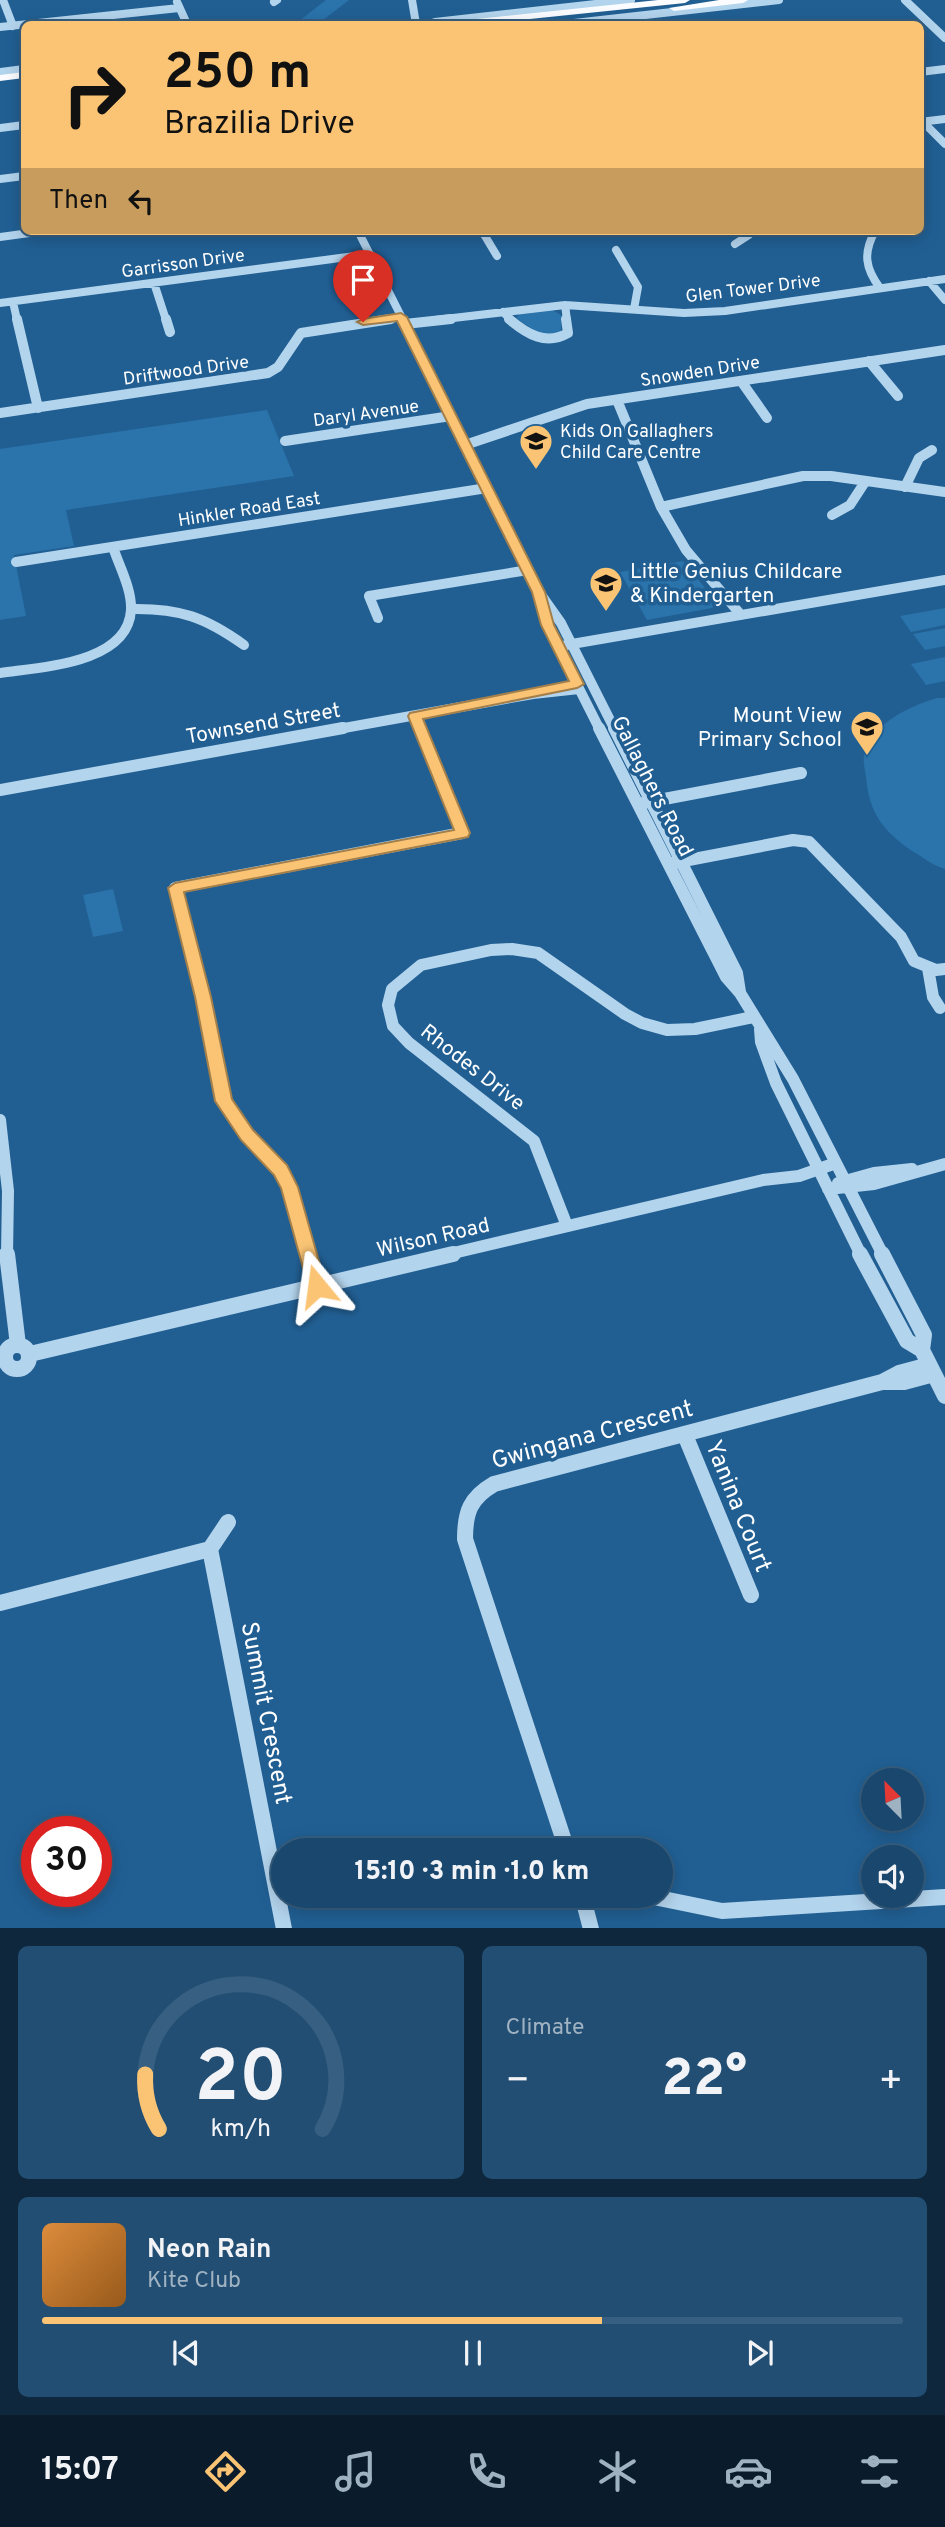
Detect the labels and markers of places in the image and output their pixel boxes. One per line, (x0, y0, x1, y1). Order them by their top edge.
pin (333, 250, 393, 322)
place label: Kids On Gallaghers Child Care Centre (560, 421, 714, 465)
school or university icon: Kids On Gallaghers Child Care Centre (517, 422, 555, 471)
place label: Little Genius Childcare & Kindergarten (630, 559, 842, 610)
school or university icon: Little Genius Childcare & Kindergarten (587, 564, 625, 613)
place label: Mount View Primary School (698, 703, 842, 754)
school or university icon: Mount View Primary School (848, 708, 886, 757)

